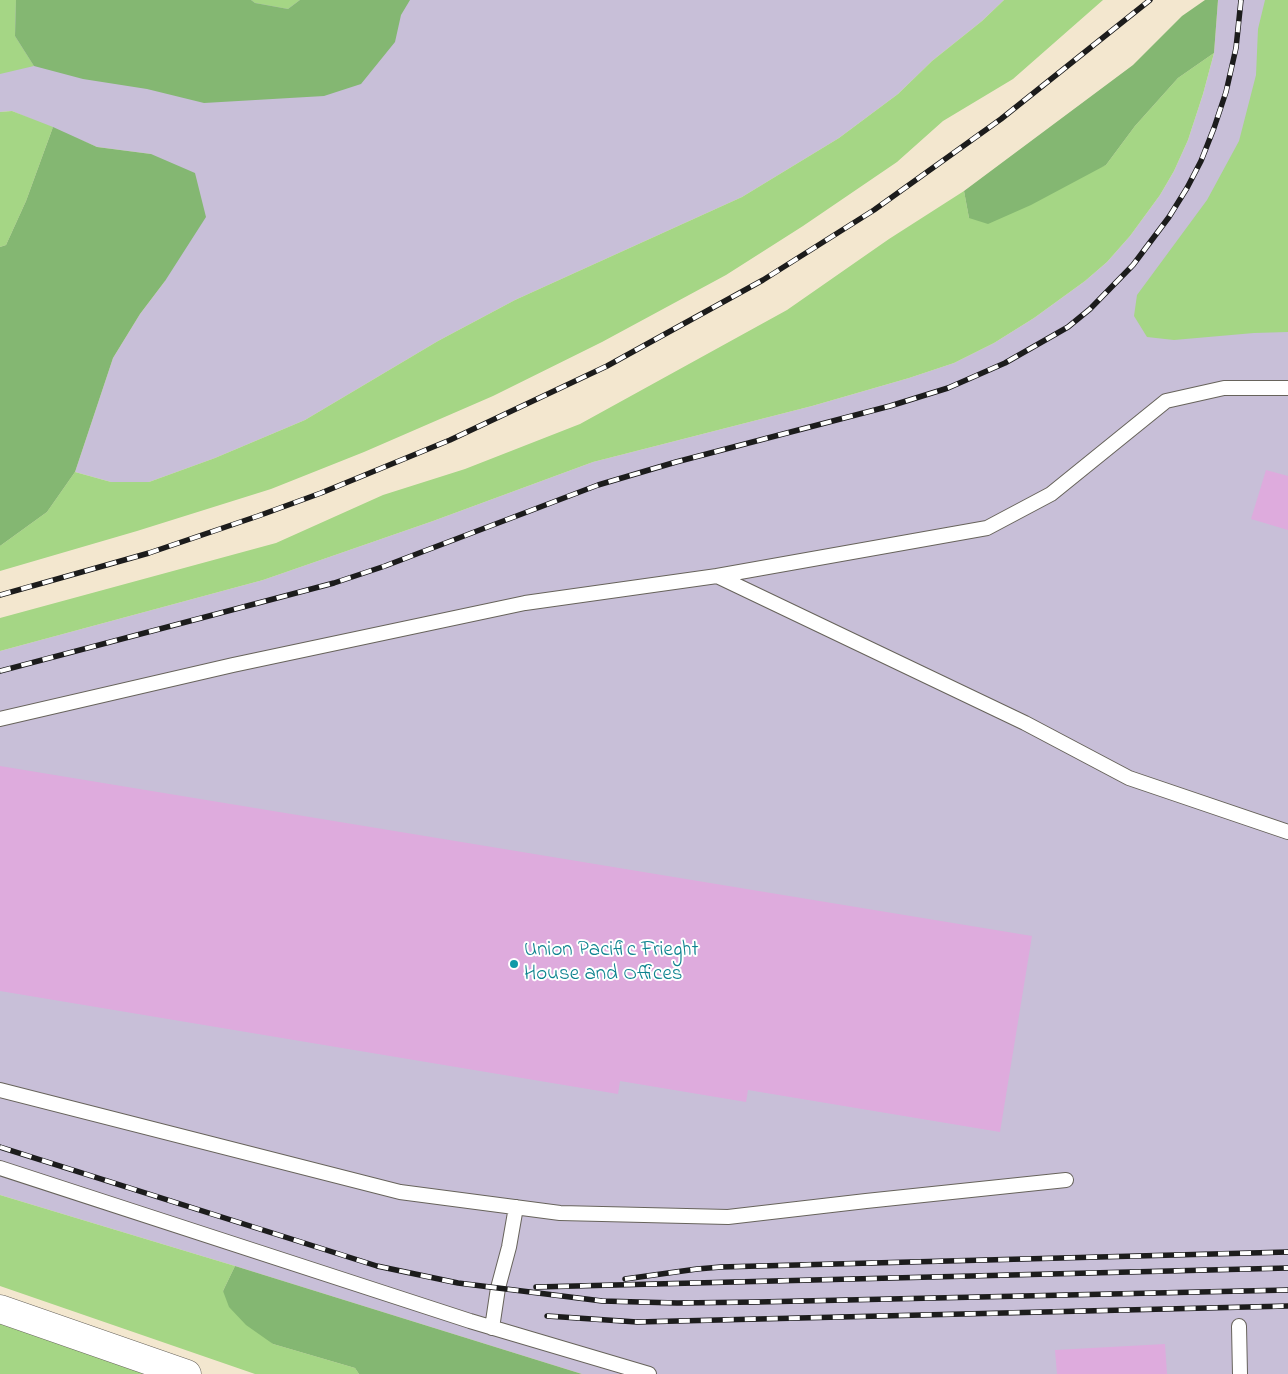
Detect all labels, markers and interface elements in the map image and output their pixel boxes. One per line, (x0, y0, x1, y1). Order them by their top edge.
place label: Union Pacific Frieght House and Offices (524, 939, 699, 989)
marker: Union Pacific Frieght House and Offices (508, 958, 520, 970)

